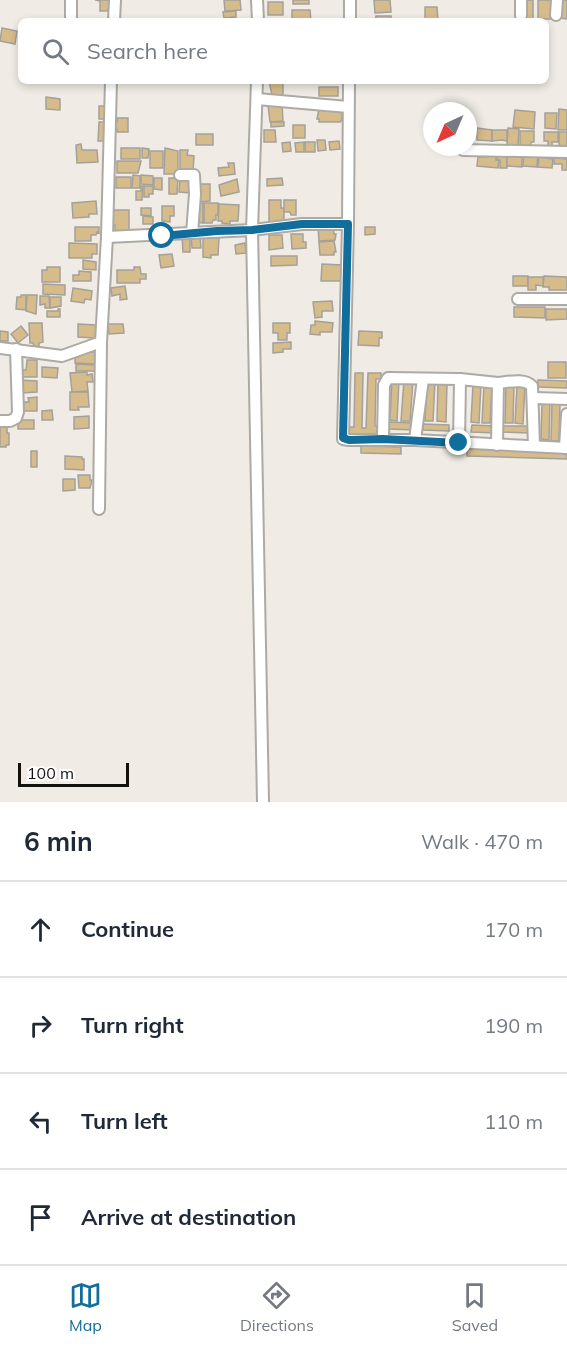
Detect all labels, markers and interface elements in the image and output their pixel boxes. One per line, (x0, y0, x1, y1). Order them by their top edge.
search box (18, 18, 549, 84)
icon: search (39, 35, 72, 68)
text: Search here (87, 37, 208, 65)
north arrow (423, 102, 477, 156)
route start (148, 222, 174, 248)
route end (445, 429, 471, 455)
scale bar (18, 760, 129, 788)
text: 100 m (27, 763, 74, 783)
text: 6 min (24, 825, 93, 858)
text: Walk · 470 m (421, 829, 543, 854)
icon: ahead (24, 913, 57, 946)
text: Continue (81, 915, 174, 943)
text: 170 m (484, 917, 543, 942)
icon: right (24, 1009, 57, 1042)
text: Turn right (81, 1011, 184, 1039)
text: 190 m (484, 1013, 543, 1038)
icon: left (24, 1105, 57, 1138)
text: Turn left (81, 1107, 168, 1135)
text: 110 m (484, 1109, 543, 1134)
icon: arrive (24, 1201, 57, 1234)
text: Arrive at destination (81, 1203, 296, 1231)
tab: Map (69, 1279, 102, 1335)
tab: Directions (240, 1279, 314, 1335)
tab: Saved (452, 1279, 498, 1335)

